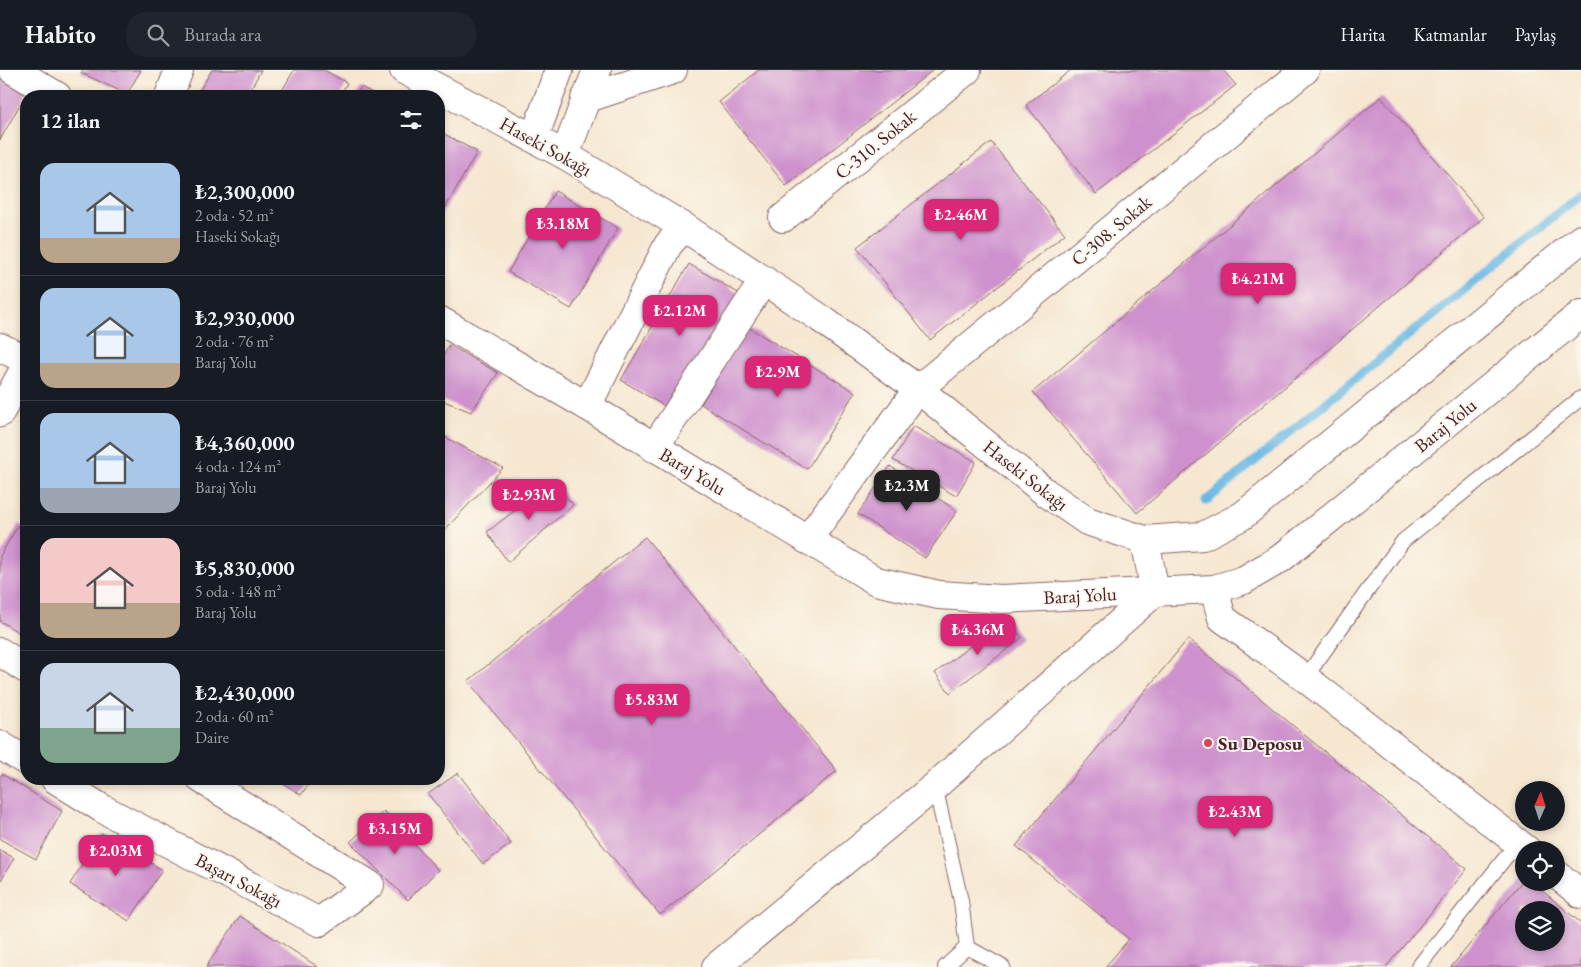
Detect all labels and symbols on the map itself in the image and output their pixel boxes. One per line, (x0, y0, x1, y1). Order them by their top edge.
street label: C-310. Sokak (830, 103, 922, 185)
street label: Haseki Sokağı (495, 111, 596, 182)
street label: C-308. Sokak (1066, 189, 1158, 271)
pin: ₺2.46M (920, 198, 1002, 241)
pin: ₺3.18M (522, 208, 604, 250)
pin: ₺4.21M (1217, 262, 1299, 305)
pin: ₺2.12M (639, 294, 721, 337)
pin: ₺2.9M (743, 356, 813, 398)
street label: Baraj Yolu (1409, 393, 1482, 458)
street label: Haseki Sokağı (978, 434, 1074, 517)
street label: Baraj Yolu (655, 442, 731, 501)
pin: ₺2.3M (872, 470, 942, 512)
pin: ₺2.93M (488, 478, 570, 521)
street label: Baraj Yolu (1043, 581, 1117, 610)
pin: ₺4.36M (937, 614, 1019, 656)
pin: ₺5.83M (611, 684, 693, 726)
place label: Su Deposu (1218, 731, 1303, 756)
marker: Su Deposu (1202, 737, 1214, 749)
north arrow (1515, 781, 1565, 831)
pin: ₺2.43M (1194, 796, 1276, 838)
pin: ₺3.15M (354, 812, 436, 855)
pin: ₺2.03M (75, 834, 157, 877)
street label: Başarı Sokağı (191, 847, 287, 914)

